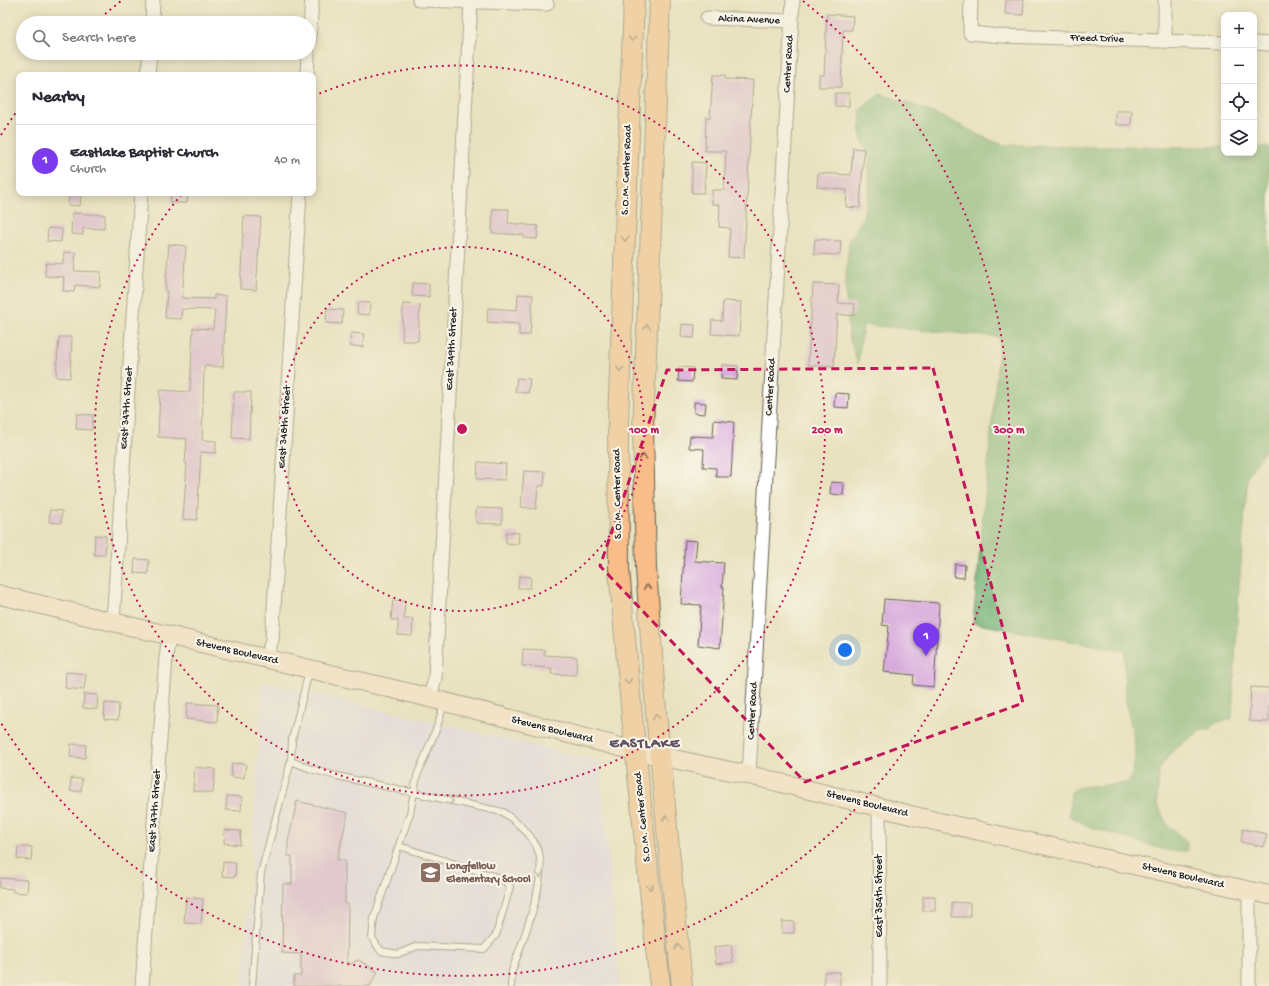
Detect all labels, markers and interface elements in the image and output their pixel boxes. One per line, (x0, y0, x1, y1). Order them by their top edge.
map controls (1221, 12, 1257, 156)
button: + (1221, 12, 1257, 48)
street label: Alcina Avenue (718, 13, 781, 27)
search box (16, 16, 316, 60)
icon: search (30, 27, 52, 49)
text: Search here (62, 29, 136, 47)
street label: Freed Drive (1069, 32, 1124, 46)
street label: Center Road (782, 33, 797, 93)
one-way arrow (628, 36, 636, 42)
button: − (1221, 48, 1257, 84)
button: locate (1221, 84, 1257, 120)
text: Nearby (32, 88, 85, 108)
button: layers (1221, 120, 1257, 156)
street label: S.O.M. Center Road (619, 123, 635, 215)
text: Eastlake Baptist Church (70, 144, 219, 162)
text: 1 (42, 153, 48, 168)
text: 40 m (274, 153, 300, 168)
text: Church (70, 162, 106, 177)
one-way arrow (620, 236, 629, 242)
street label: East 349th Street (444, 306, 460, 391)
one-way arrow (643, 324, 651, 330)
street label: Center Road (764, 356, 779, 416)
street label: East 347th Street (118, 365, 136, 450)
one-way arrow (615, 366, 624, 372)
street label: East 348th Street (276, 383, 294, 469)
centre of rings (455, 422, 469, 436)
text: 100 m (628, 424, 659, 438)
text: 200 m (812, 424, 843, 438)
text: 300 m (992, 424, 1025, 438)
street label: S.O.M. Center Road (611, 447, 625, 539)
one-way arrow (639, 454, 648, 460)
one-way arrow (643, 584, 652, 590)
pin: 1 (913, 623, 939, 656)
street label: Stevens Boulevard (195, 637, 281, 668)
your location (835, 640, 855, 660)
one-way arrow (624, 678, 633, 684)
street label: Center Road (746, 680, 761, 740)
street label: Stevens Boulevard (510, 714, 595, 746)
one-way arrow (652, 714, 661, 720)
district label: EASTLAKE (610, 735, 681, 753)
street label: East 347th Street (146, 768, 164, 853)
street label: S.O.M. Center Road (632, 770, 654, 862)
street label: Stevens Boulevard (825, 788, 910, 820)
one-way arrow (448, 796, 455, 804)
one-way arrow (662, 815, 671, 821)
street label: East 354th Street (874, 853, 886, 938)
school or university icon: Longfellow Elementary School (417, 860, 443, 886)
place label: Longfellow Elementary School (445, 860, 531, 886)
street label: Stevens Boulevard (1141, 861, 1227, 892)
one-way arrow (536, 872, 544, 878)
one-way arrow (645, 884, 654, 890)
one-way arrow (674, 944, 683, 950)

